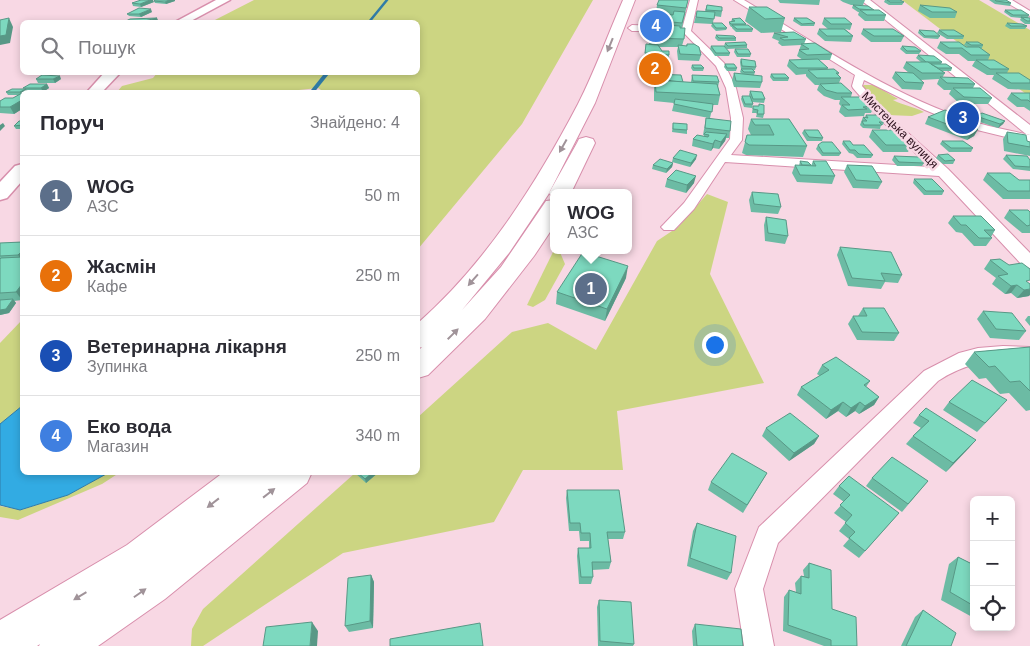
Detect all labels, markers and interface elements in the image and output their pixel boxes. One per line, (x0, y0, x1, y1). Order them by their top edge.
pin: 4 (640, 7, 672, 45)
search box (20, 20, 420, 75)
icon: search (38, 34, 66, 62)
text: Пошук (78, 37, 135, 58)
one-way arrow (606, 38, 614, 52)
pin: 2 (639, 50, 671, 88)
street label: Мистецька вулиця (859, 89, 941, 171)
pin: 3 (947, 99, 979, 137)
text: Поруч (40, 111, 104, 134)
text: Знайдено: 4 (310, 114, 400, 131)
one-way arrow (559, 139, 568, 153)
text: WOG (87, 176, 135, 197)
text: 1 (52, 187, 60, 204)
text: 50 m (364, 187, 400, 204)
popup (550, 189, 632, 254)
text: АЗС (87, 198, 119, 215)
text: WOG (567, 202, 615, 223)
text: АЗС (567, 224, 599, 241)
text: Жасмін (87, 256, 156, 277)
text: 2 (52, 267, 60, 284)
text: 250 m (356, 267, 400, 284)
pin: 1 (575, 270, 607, 308)
one-way arrow (467, 274, 478, 287)
text: Кафе (87, 278, 127, 295)
one-way arrow (447, 328, 459, 340)
your location (702, 332, 728, 358)
text: Ветеринарна лікарня (87, 336, 287, 357)
text: 3 (52, 347, 60, 364)
text: 250 m (356, 347, 400, 364)
text: Зупинка (87, 358, 147, 375)
text: Еко вода (87, 416, 171, 437)
text: 4 (52, 427, 60, 444)
text: 340 m (356, 427, 400, 444)
text: Магазин (87, 438, 149, 455)
one-way arrow (262, 488, 275, 498)
map controls (970, 496, 1015, 631)
button: + (970, 496, 1015, 541)
one-way arrow (207, 497, 220, 508)
button: − (970, 541, 1015, 586)
button: locate (970, 586, 1015, 631)
one-way arrow (134, 588, 147, 598)
one-way arrow (73, 591, 86, 600)

